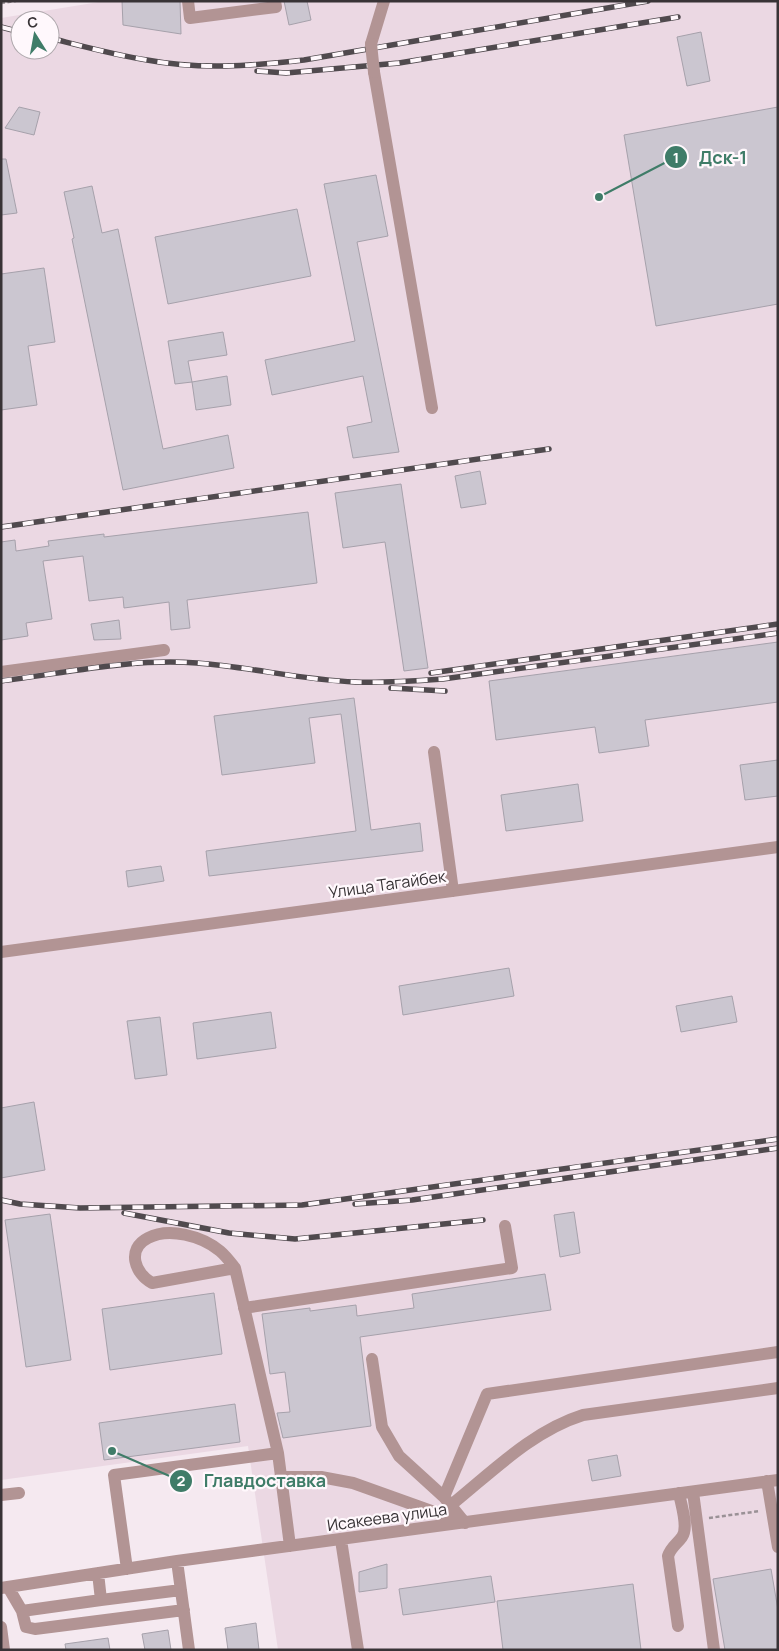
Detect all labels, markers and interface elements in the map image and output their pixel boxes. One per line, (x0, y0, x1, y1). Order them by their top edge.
north arrow (10, 10, 60, 60)
text: С (26, 11, 39, 32)
callout: Дск-1 (663, 141, 757, 174)
text: Дск-1 (699, 145, 747, 169)
text: 1 (673, 147, 679, 168)
street label: Улица Тагайбек (327, 865, 448, 903)
callout: Главдоставка (169, 1465, 336, 1498)
text: Главдоставка (204, 1468, 326, 1492)
text: 2 (177, 1470, 186, 1491)
street label: Исакеева улица (326, 1498, 448, 1536)

